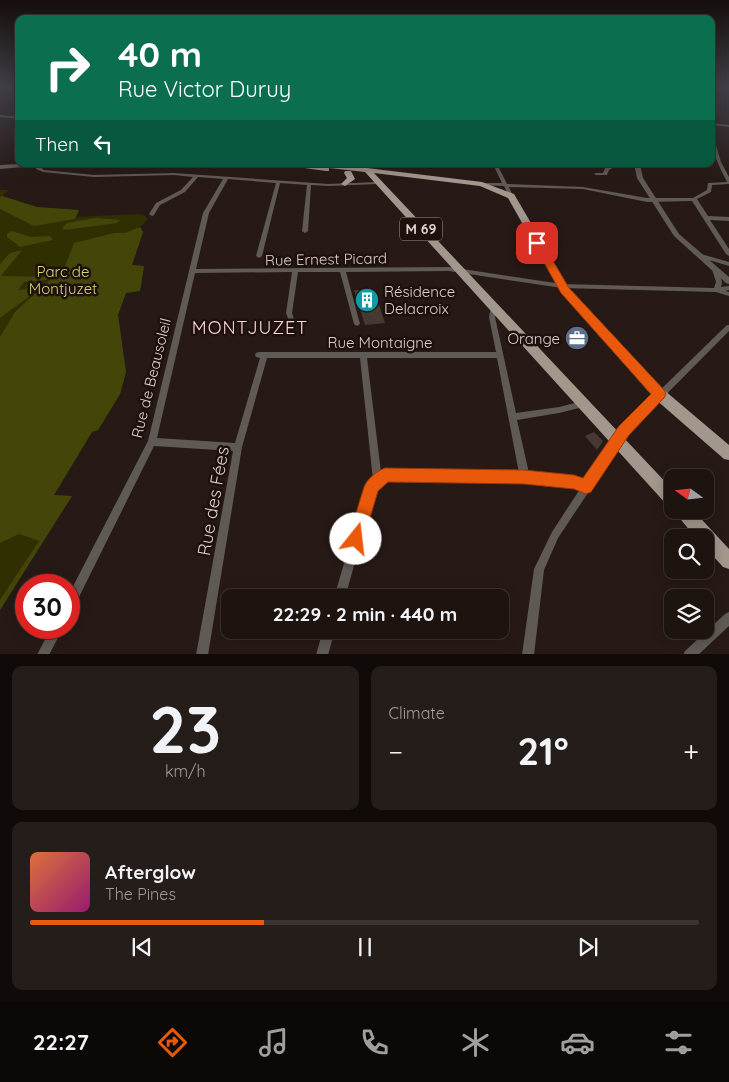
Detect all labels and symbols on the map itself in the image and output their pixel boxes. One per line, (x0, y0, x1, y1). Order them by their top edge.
road number: M 69 (400, 218, 442, 240)
pin (516, 222, 558, 264)
street label: Rue Ernest Picard (265, 248, 387, 270)
park label: Parc de Montjuzet (29, 262, 97, 298)
place label: Résidence Delacroix (384, 282, 455, 318)
building icon: Résidence Delacroix (354, 287, 380, 313)
street label: Rue de Beausoleil (127, 316, 175, 440)
district label: MONTJUZET (192, 316, 308, 339)
office icon: Orange (564, 325, 590, 351)
place label: Orange (508, 329, 560, 348)
street label: Rue Montaigne (327, 333, 433, 352)
street label: Rue des Fées (192, 445, 234, 557)
north arrow (664, 469, 714, 519)
position arrow (329, 512, 381, 564)
speed limit sign: 30 (15, 574, 80, 639)

